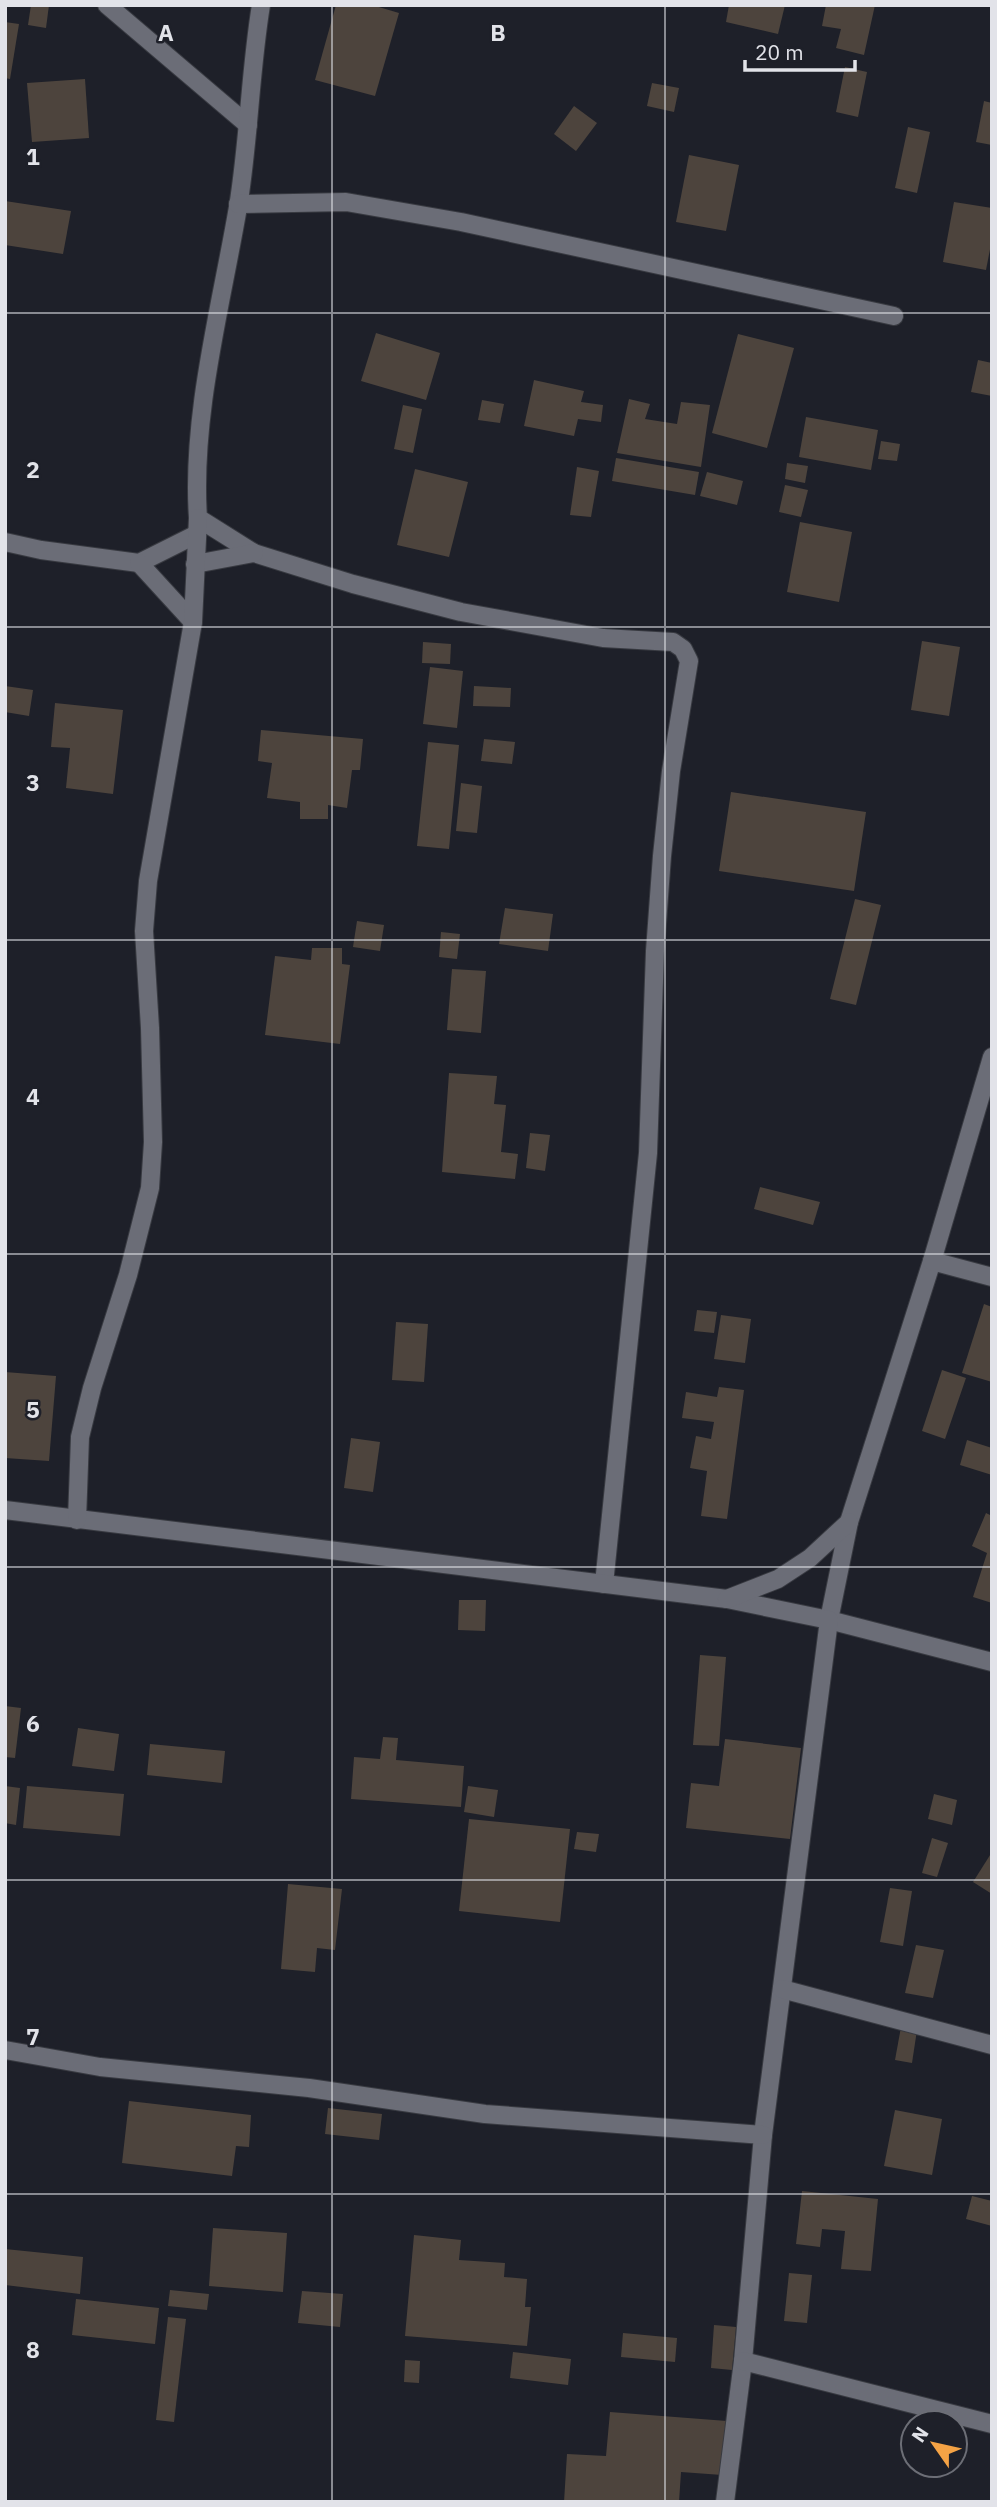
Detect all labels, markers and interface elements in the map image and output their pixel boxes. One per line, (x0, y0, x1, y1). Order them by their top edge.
text: A (158, 17, 174, 47)
text: B (490, 17, 506, 47)
scale bar (745, 28, 855, 72)
text: 20 m (755, 38, 804, 66)
text: 1 (26, 141, 40, 171)
text: 2 (26, 454, 40, 484)
text: 3 (26, 767, 40, 797)
text: 4 (26, 1081, 40, 1111)
text: 5 (26, 1394, 40, 1424)
text: 6 (26, 1708, 40, 1738)
text: 7 (26, 2021, 40, 2051)
text: 8 (26, 2334, 40, 2364)
north arrow (899, 2409, 969, 2479)
text: N (906, 2422, 934, 2447)

